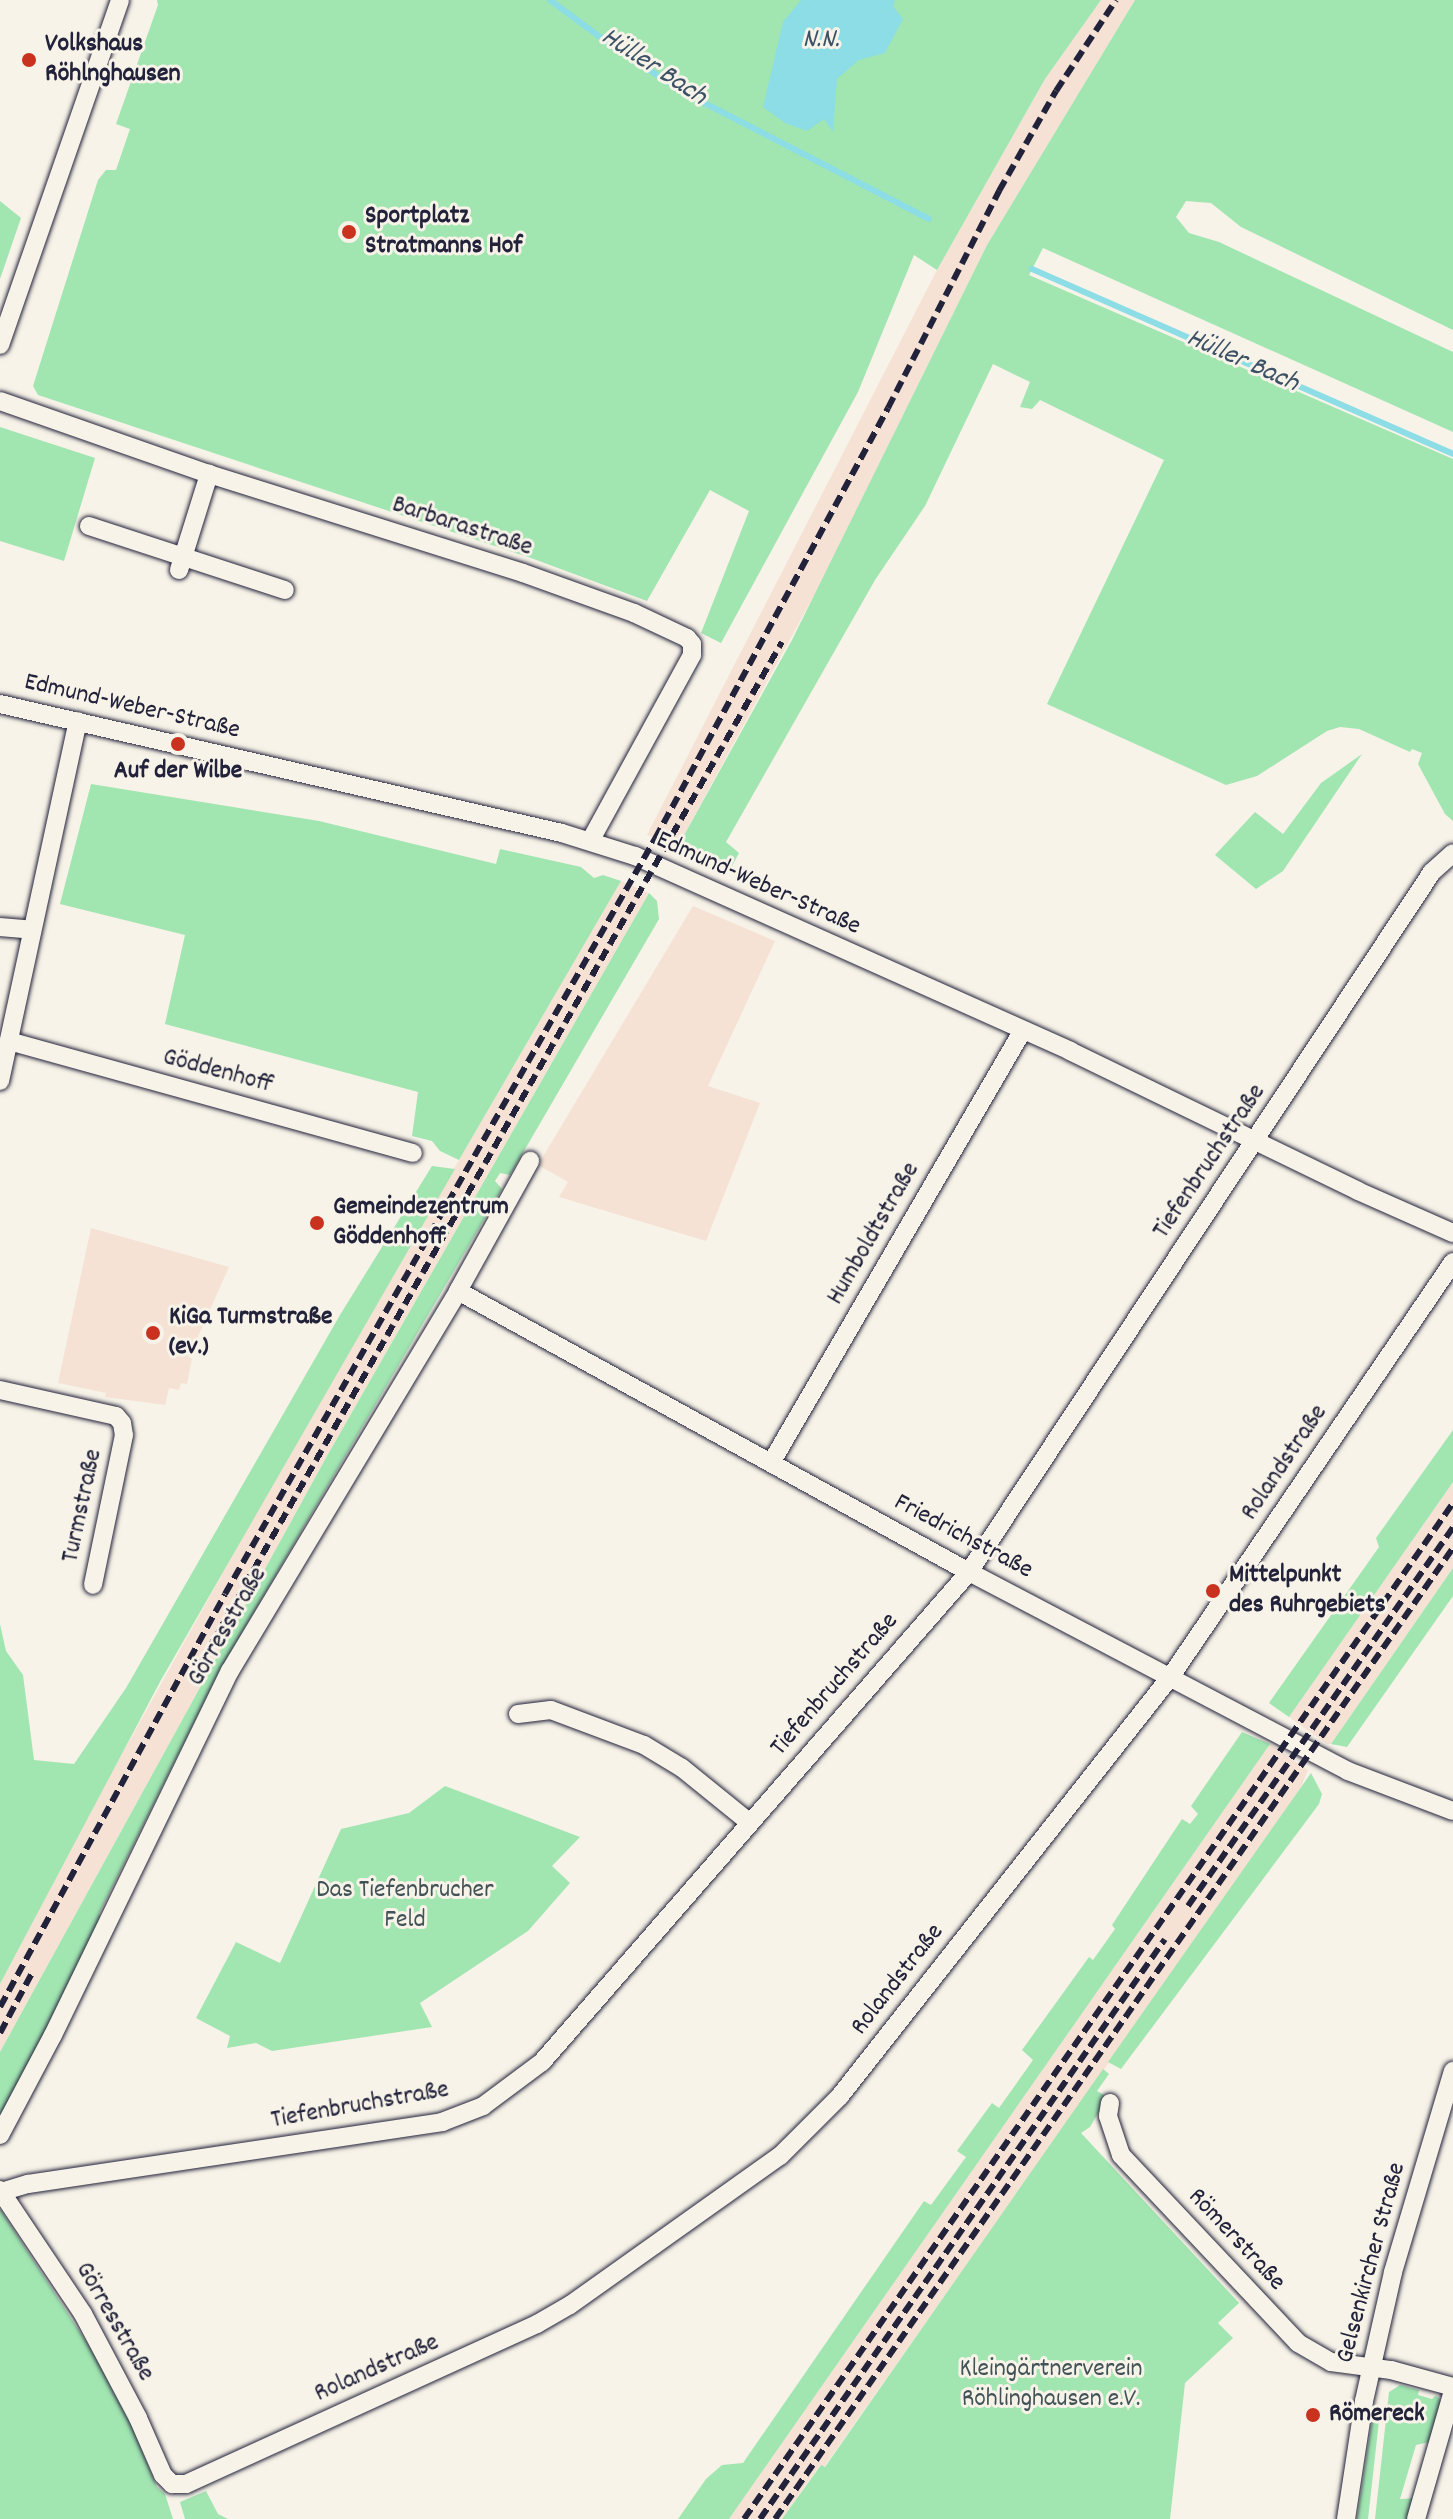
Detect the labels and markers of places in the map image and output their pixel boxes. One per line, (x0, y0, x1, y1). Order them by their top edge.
place label: Volkshaus Röhlnghausen (45, 29, 180, 90)
marker: Volkshaus Röhlnghausen (20, 51, 38, 69)
place label: Sportplatz Stratmanns Hof (365, 201, 523, 262)
marker: Sportplatz Stratmanns Hof (340, 223, 358, 241)
marker: Auf der Wilbe (169, 735, 187, 753)
place label: Auf der Wilbe (114, 756, 242, 788)
place label: Gemeindezentrum Göddenhoff (333, 1192, 509, 1254)
marker: Gemeindezentrum Göddenhoff (308, 1214, 326, 1232)
place label: KiGa Turmstraße (ev.) (169, 1302, 332, 1364)
marker: KiGa Turmstraße (ev.) (144, 1324, 162, 1342)
place label: Mittelpunkt des Ruhrgebiets (1229, 1560, 1386, 1622)
marker: Mittelpunkt des Ruhrgebiets (1204, 1582, 1222, 1600)
place label: Römereck (1329, 2399, 1425, 2431)
marker: Römereck (1304, 2406, 1322, 2424)

